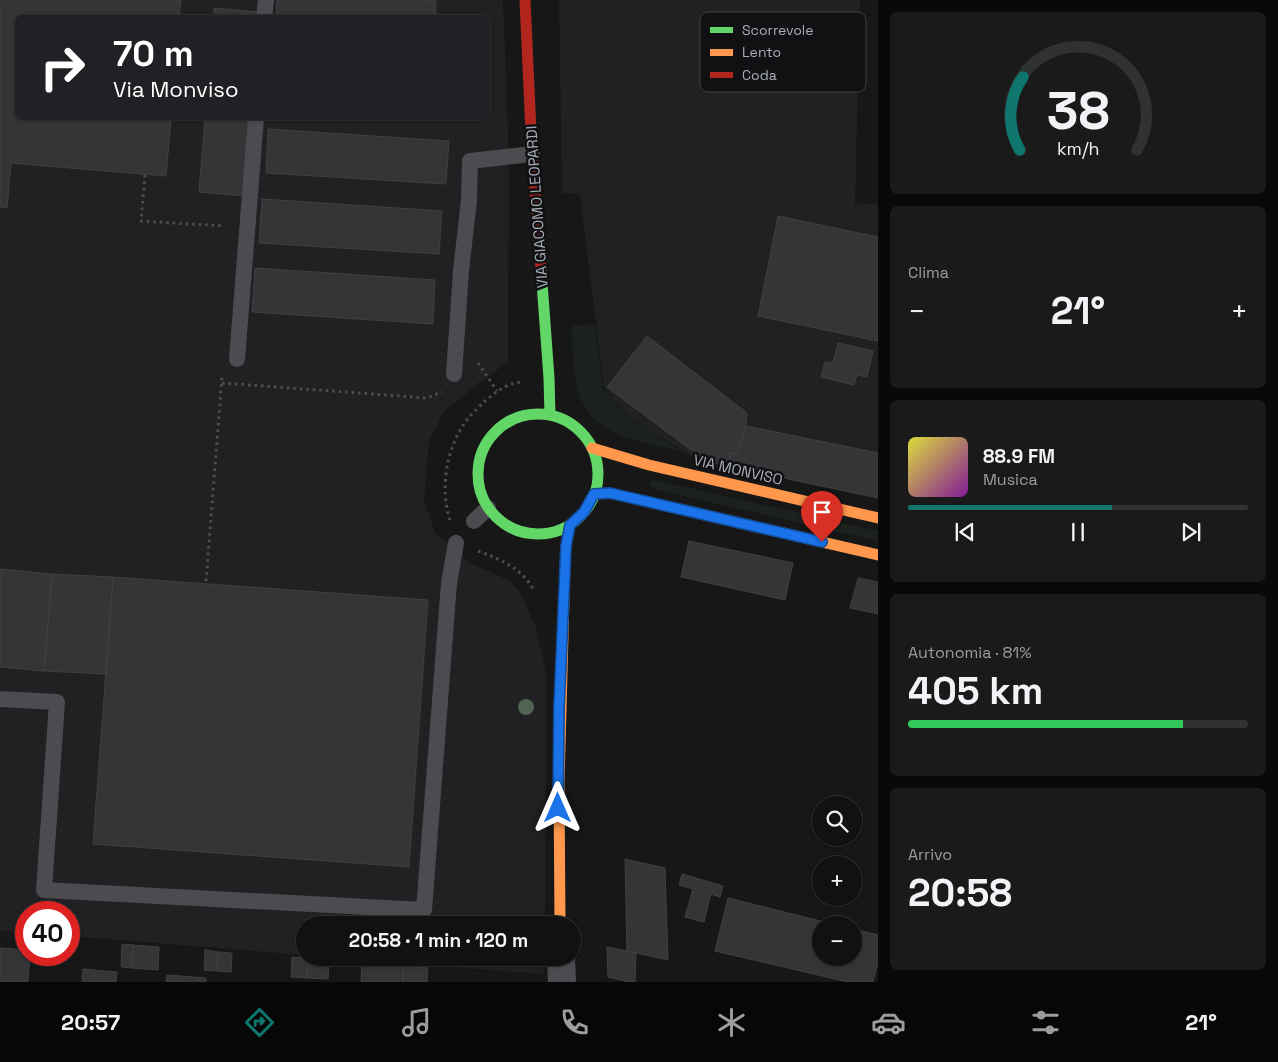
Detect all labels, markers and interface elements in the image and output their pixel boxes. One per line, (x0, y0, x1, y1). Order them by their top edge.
legend (700, 12, 866, 92)
text: Scorrevole (742, 21, 814, 39)
text: 70 m (113, 32, 194, 76)
icon: right (30, 35, 95, 100)
text: Lento (742, 43, 781, 61)
text: Coda (742, 66, 777, 84)
text: Via Monviso (113, 75, 239, 103)
text: 38 (1047, 78, 1109, 144)
street label: VIA GIACOMO LEOPARDI (521, 125, 552, 289)
text: km/h (1057, 137, 1099, 160)
text: Clima (908, 262, 949, 283)
text: 21° (1051, 287, 1105, 335)
text: − (908, 293, 925, 329)
text: + (1231, 293, 1248, 329)
text: 88.9 FM (983, 444, 1055, 469)
street label: VIA MONVISO (692, 450, 785, 489)
text: Musica (983, 469, 1038, 490)
pin (801, 491, 843, 542)
icon: arrive (808, 498, 836, 526)
icon: previous (951, 518, 979, 546)
icon: pause (1064, 518, 1092, 546)
icon: next (1177, 518, 1205, 546)
text: Autonomia · 81% (908, 642, 1032, 663)
text: 405 km (908, 667, 1043, 715)
position arrow (531, 781, 583, 833)
map controls (812, 796, 862, 966)
button: search (812, 796, 862, 846)
text: Arrivo (908, 844, 952, 865)
button: + (812, 856, 862, 906)
text: 20:58 (908, 869, 1012, 917)
speed limit sign: 40 (15, 901, 80, 966)
button: − (812, 916, 862, 966)
text: 20:58 · 1 min · 120 m (349, 928, 528, 953)
icon: directions (242, 1005, 277, 1040)
icon: music (399, 1005, 434, 1040)
icon: phone (557, 1005, 592, 1040)
icon: climate (714, 1005, 749, 1040)
icon: car (871, 1005, 906, 1040)
icon: filters (1028, 1005, 1063, 1040)
text: 20:57 (61, 1008, 120, 1036)
text: 21° (1185, 1008, 1217, 1036)

